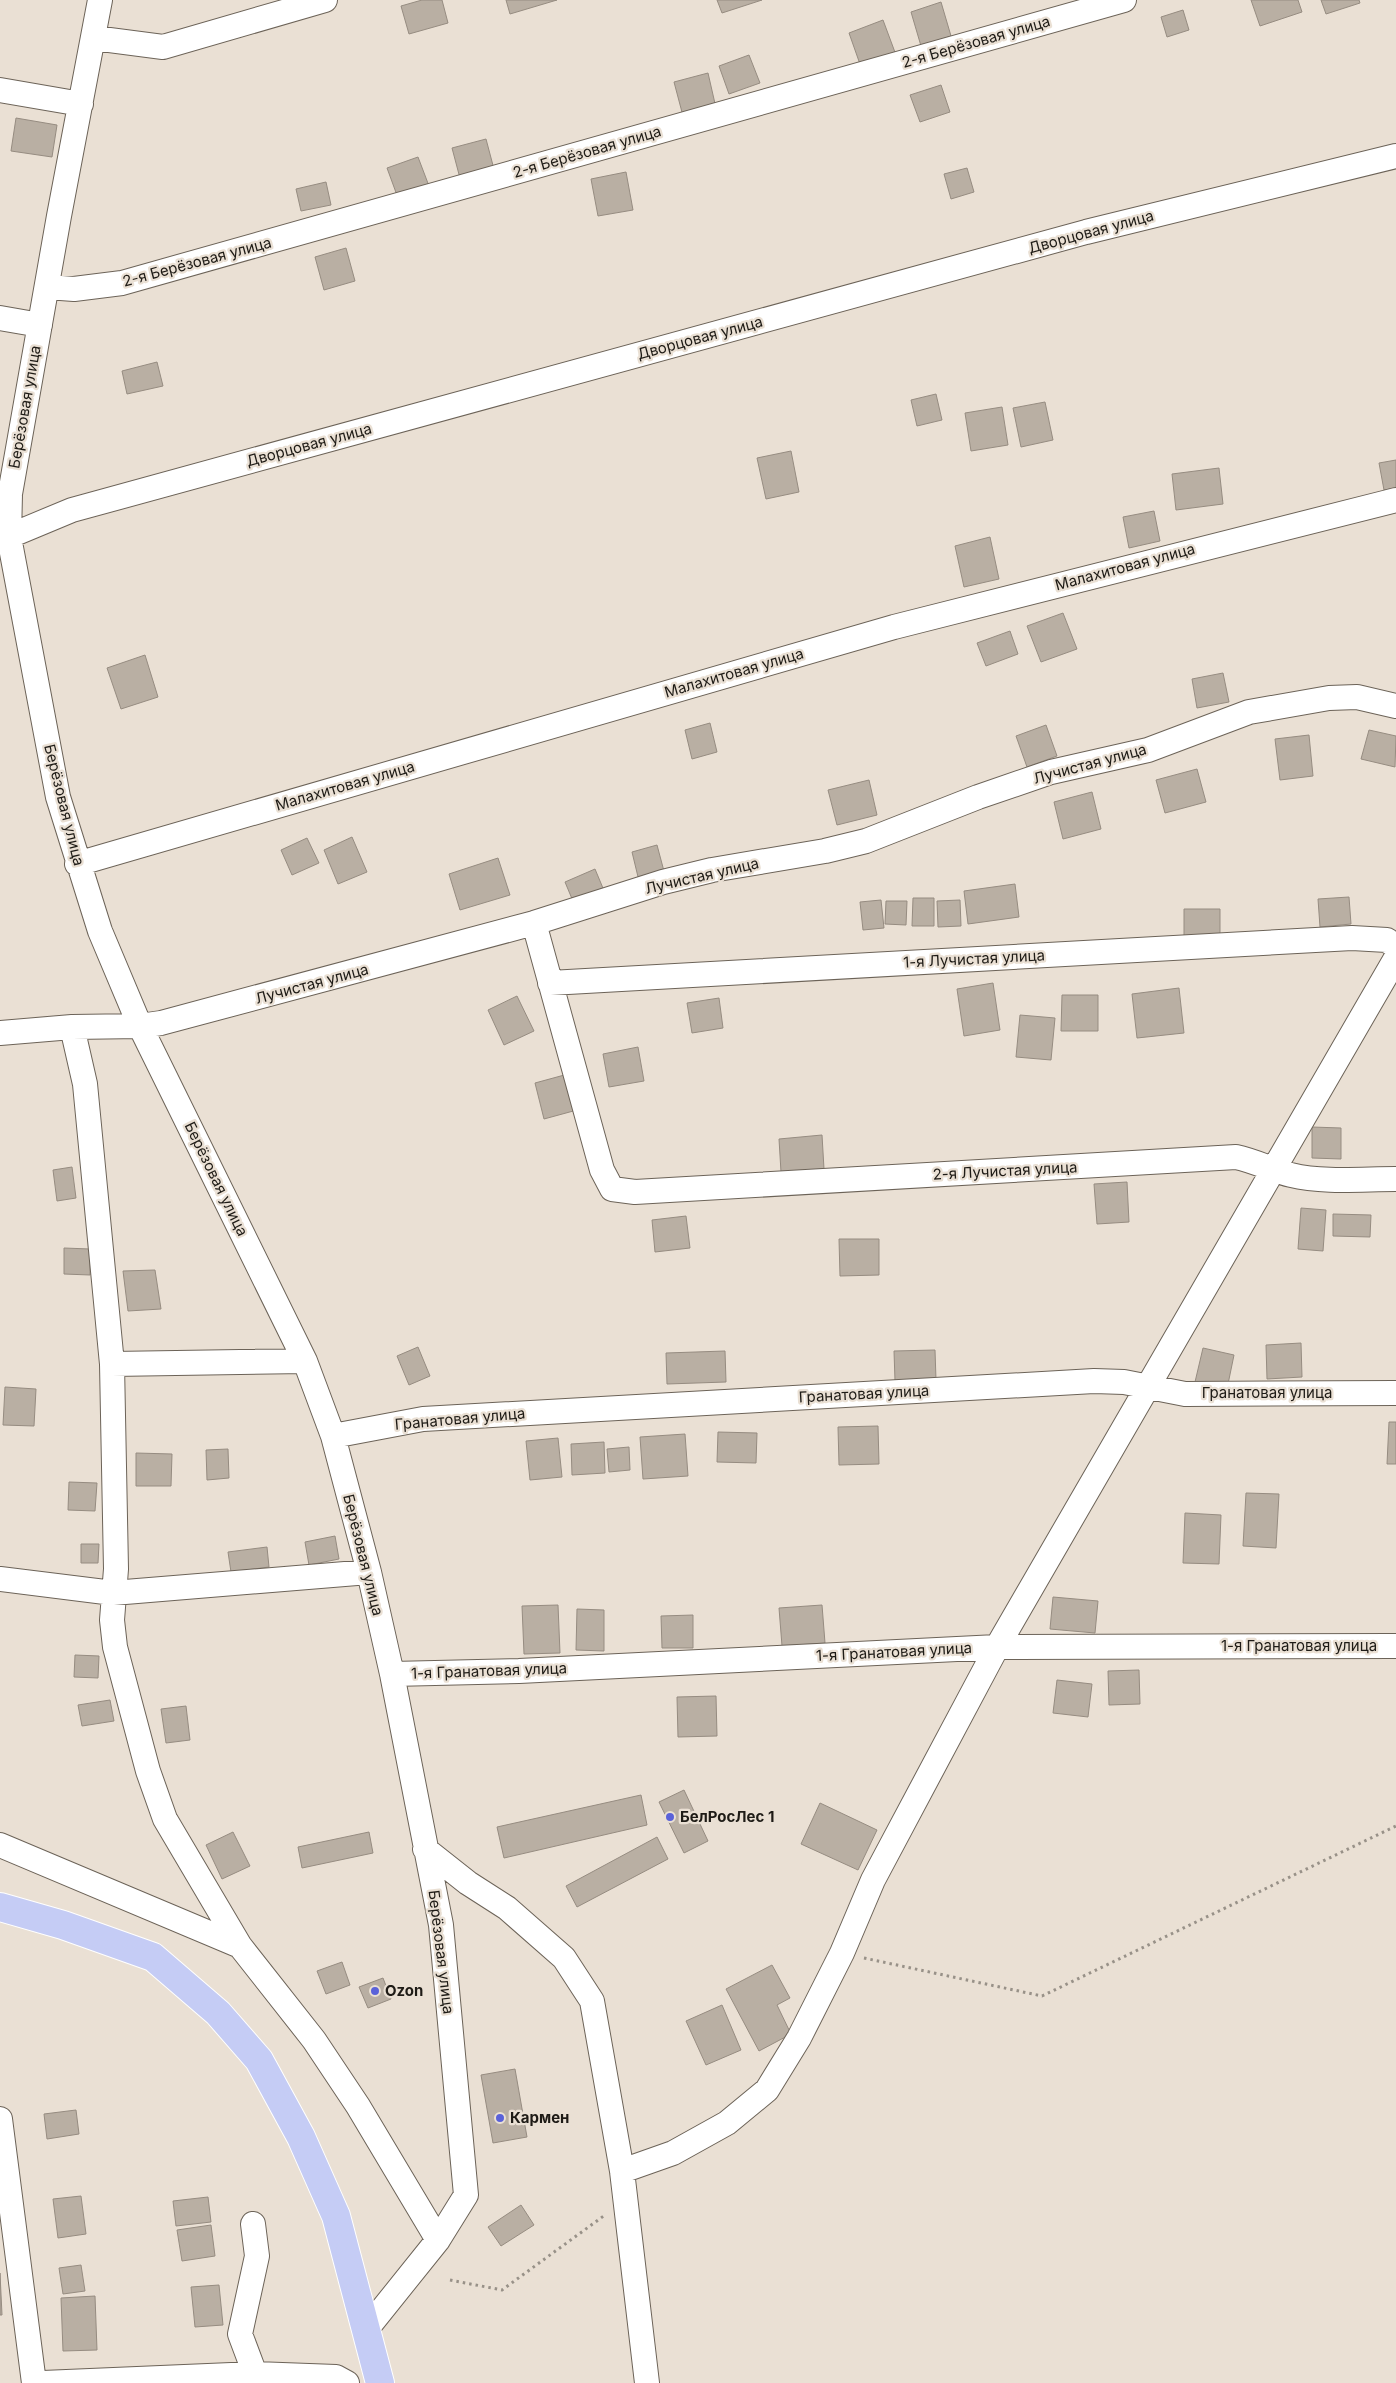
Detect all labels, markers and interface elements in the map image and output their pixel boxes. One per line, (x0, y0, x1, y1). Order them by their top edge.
street label: 2-я Берёзовая улица (900, 11, 1052, 72)
street label: 2-я Берёзовая улица (511, 121, 663, 182)
street label: Дворцовая улица (1026, 206, 1156, 257)
street label: 2-я Берёзовая улица (120, 232, 273, 291)
street label: Дворцовая улица (635, 312, 765, 363)
street label: Берёзовая улица (4, 344, 45, 470)
street label: Дворцовая улица (244, 419, 374, 470)
street label: Малахитовая улица (1053, 539, 1197, 594)
street label: Малахитовая улица (662, 644, 806, 701)
street label: Лучистая улица (1031, 739, 1149, 788)
street label: Берёзовая улица (40, 742, 89, 868)
street label: Малахитовая улица (273, 757, 417, 814)
street label: Лучистая улица (643, 853, 761, 898)
street label: 1-я Лучистая улица (903, 945, 1045, 972)
street label: Лучистая улица (253, 959, 371, 1008)
street label: Берёзовая улица (181, 1119, 252, 1239)
street label: 2-я Лучистая улица (932, 1157, 1078, 1184)
street label: Гранатовая улица (798, 1381, 930, 1406)
street label: Гранатовая улица (1202, 1383, 1332, 1402)
street label: Гранатовая улица (394, 1403, 526, 1434)
street label: Берёзовая улица (339, 1492, 388, 1618)
street label: 1-я Гранатовая улица (1221, 1636, 1377, 1655)
street label: 1-я Гранатовая улица (815, 1638, 972, 1665)
street label: 1-я Гранатовая улица (411, 1658, 567, 1683)
place label: БелРосЛес 1 (680, 1807, 774, 1826)
marker: БелРосЛес 1 (664, 1811, 676, 1823)
street label: Берёзовая улица (424, 1889, 459, 2015)
place label: Ozon (385, 1981, 423, 2000)
marker: Ozon (369, 1985, 381, 1997)
place label: Кармен (510, 2108, 569, 2127)
marker: Кармен (494, 2112, 506, 2124)

